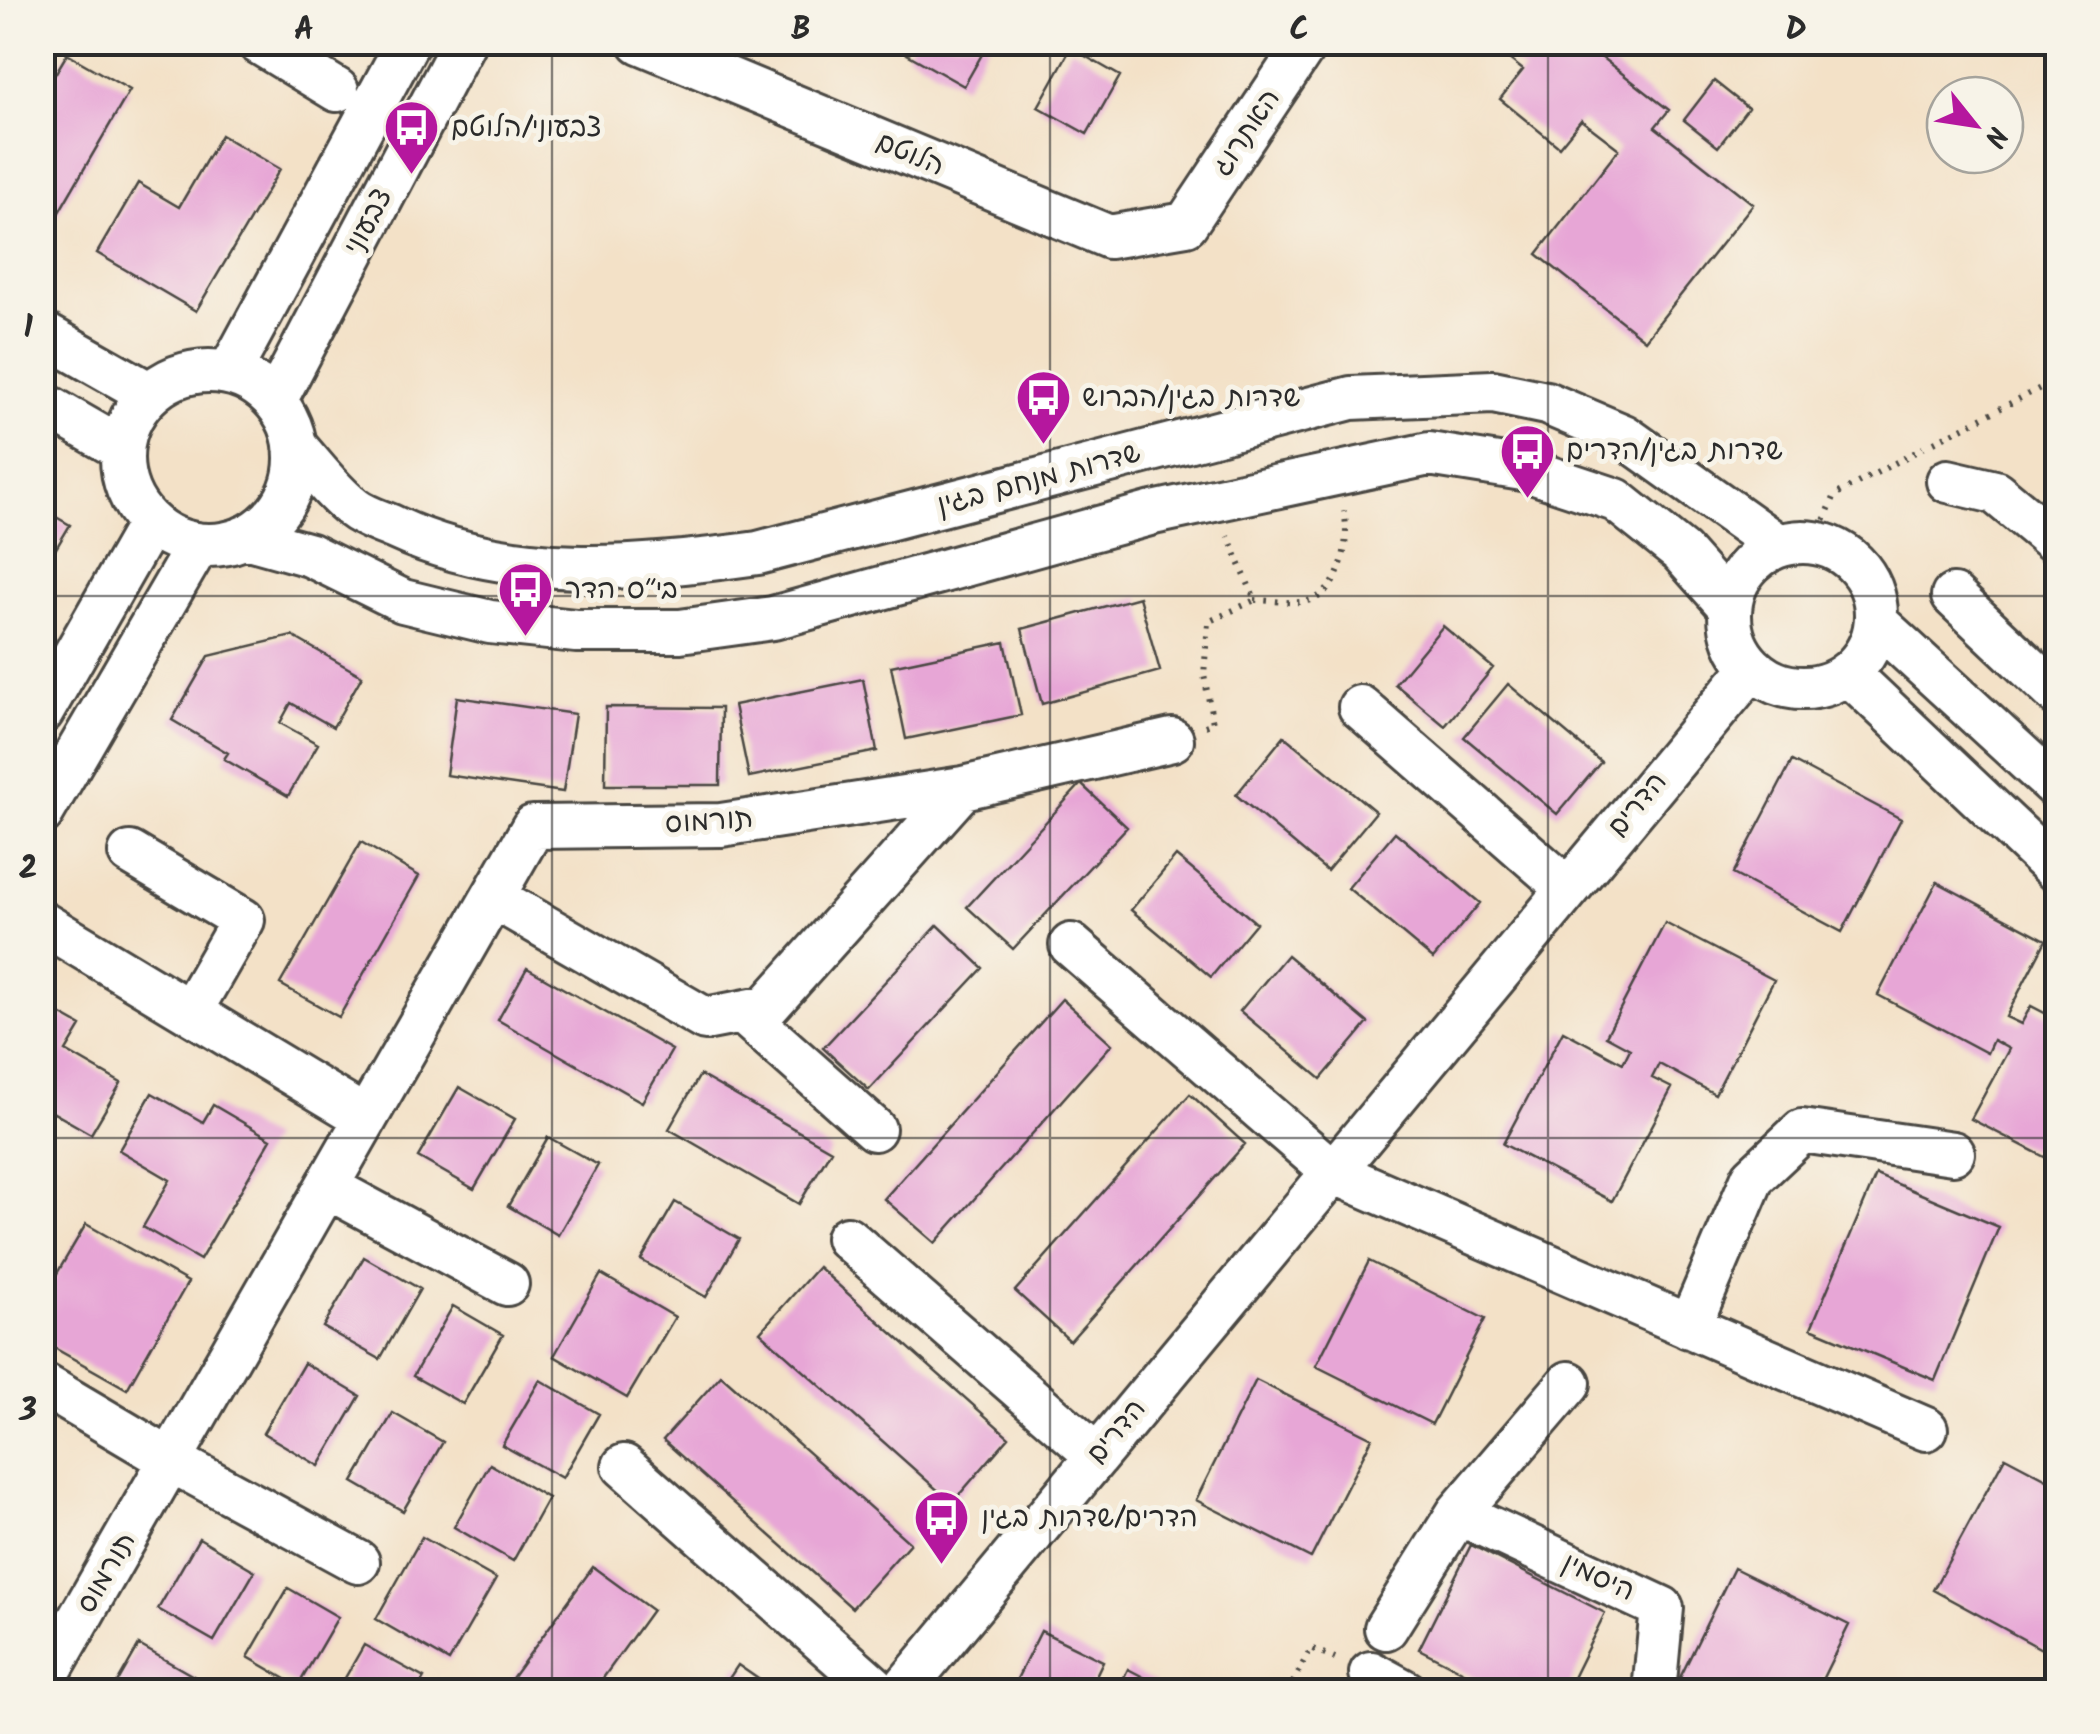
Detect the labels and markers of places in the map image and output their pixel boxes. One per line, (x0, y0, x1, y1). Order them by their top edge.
bus stop icon: צבעוני/הלוטם (382, 98, 442, 177)
place label: צבעוני/הלוטם (451, 106, 602, 151)
bus stop icon: שדרות בגין/הברוש (1013, 368, 1073, 447)
place label: שדרות בגין/הברוש (1082, 376, 1300, 421)
bus stop icon: שדרות בגין/הדרים (1497, 421, 1557, 500)
place label: שדרות בגין/הדרים (1566, 429, 1783, 474)
bus stop icon: בי״ס הדר (496, 560, 556, 639)
place label: בי״ס הדר (565, 568, 678, 613)
bus stop icon: הדרים/שדרות בגין (912, 1488, 972, 1567)
place label: הדרים/שדרות בגין (981, 1496, 1198, 1541)

